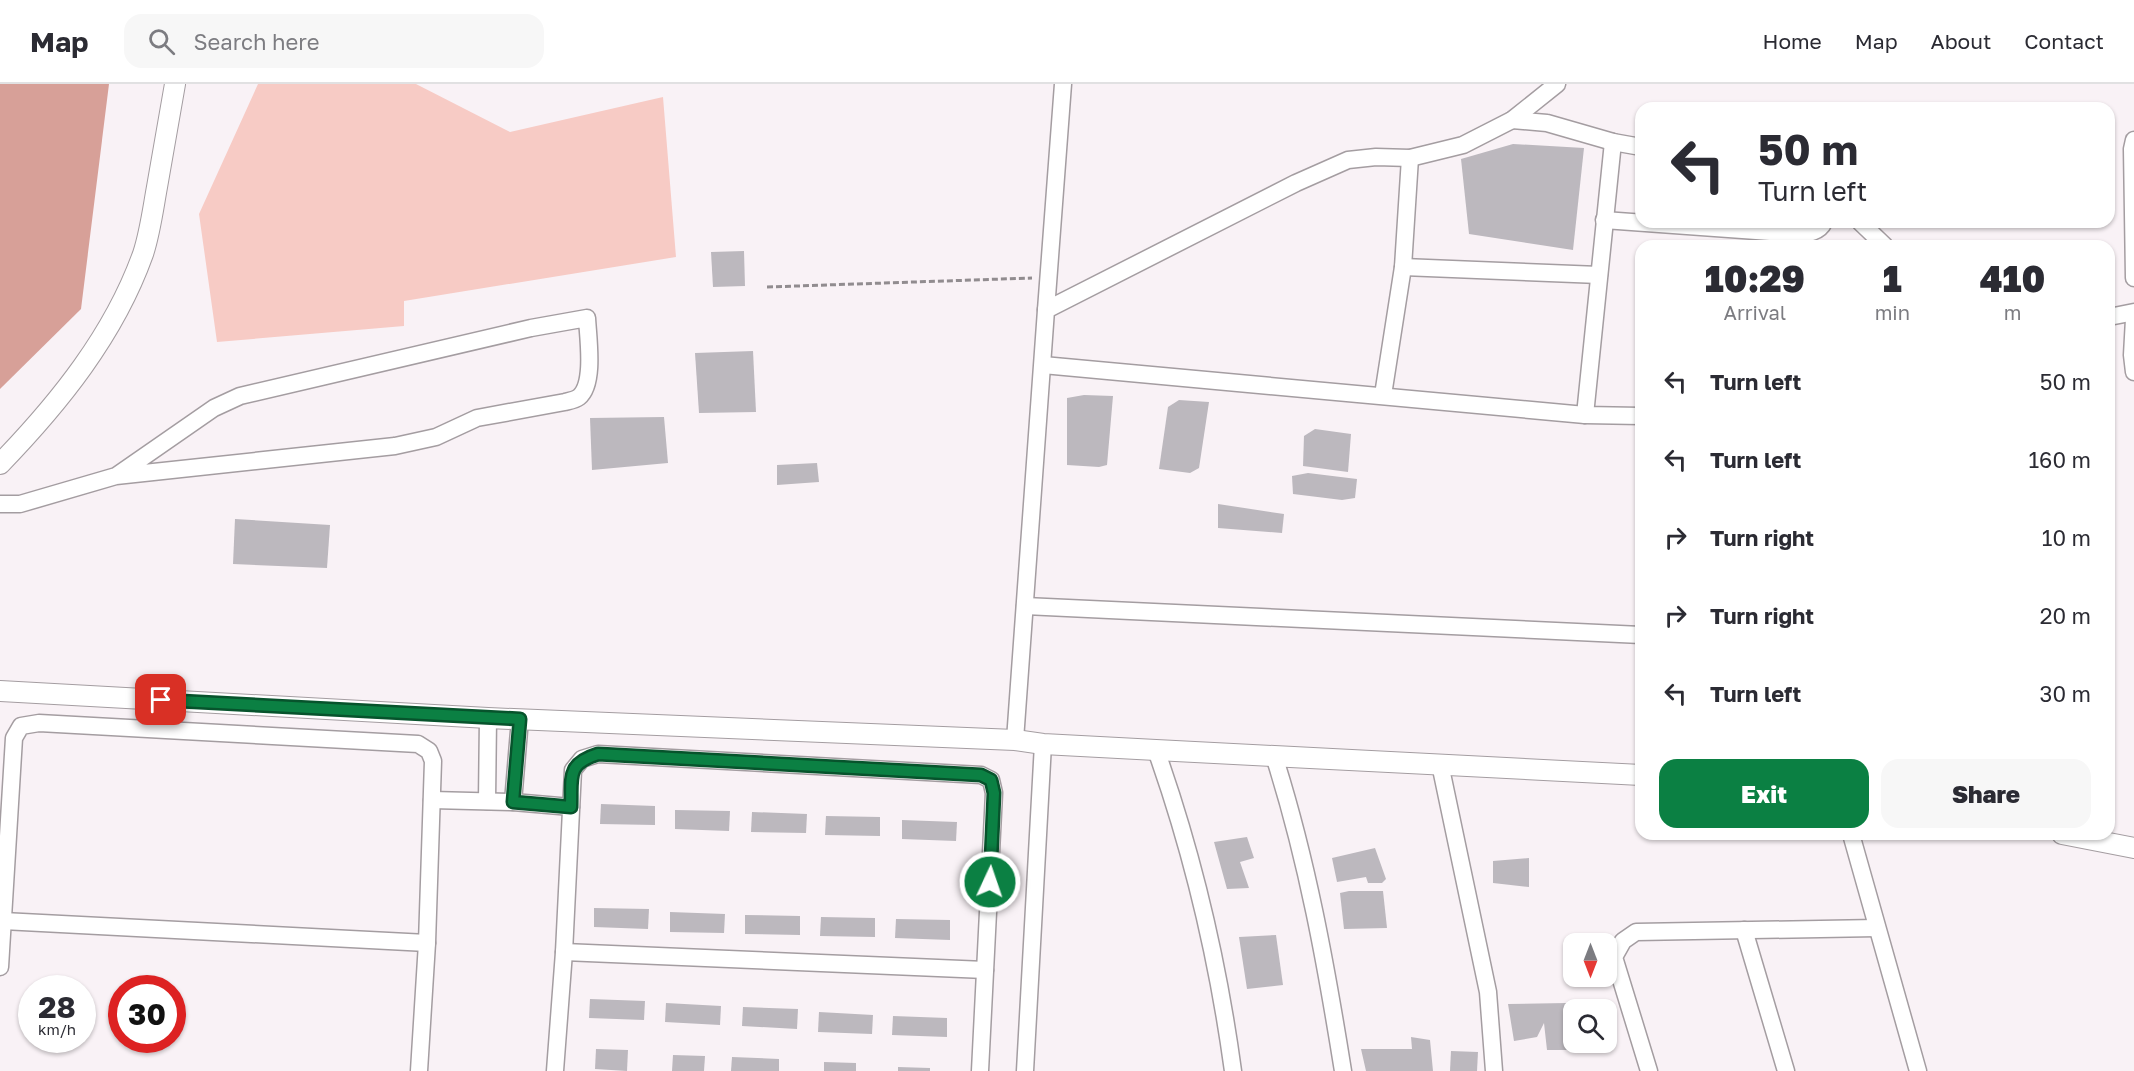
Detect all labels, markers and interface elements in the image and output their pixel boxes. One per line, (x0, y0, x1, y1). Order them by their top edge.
search box (124, 14, 544, 68)
text: Map (30, 25, 88, 58)
icon: search (145, 25, 178, 58)
text: Search here (193, 28, 319, 55)
text: Home (1762, 28, 1822, 54)
text: Map (1855, 28, 1898, 54)
text: About (1931, 28, 1991, 54)
text: Contact (2024, 28, 2104, 54)
text: 50 m (1758, 124, 1858, 174)
icon: left (1659, 126, 1737, 204)
text: Turn left (1758, 175, 1867, 207)
text: 10:29 (1705, 257, 1805, 300)
text: 1 (1883, 257, 1902, 300)
text: 410 (1980, 257, 2045, 300)
text: Arrival (1723, 300, 1786, 324)
text: min (1875, 300, 1910, 324)
text: m (2004, 300, 2021, 324)
icon: left (1659, 365, 1692, 398)
text: Turn left (1710, 368, 1801, 395)
text: 50 m (2040, 368, 2091, 395)
icon: left (1659, 443, 1692, 476)
text: Turn left (1710, 446, 1801, 473)
text: 160 m (2028, 446, 2091, 473)
icon: right (1659, 521, 1692, 554)
text: Turn right (1710, 524, 1814, 551)
text: 10 m (2042, 524, 2091, 551)
icon: right (1659, 599, 1692, 632)
text: Turn right (1710, 602, 1814, 629)
text: 20 m (2040, 602, 2091, 629)
pin (135, 674, 186, 725)
icon: left (1659, 677, 1692, 710)
text: Turn left (1710, 680, 1801, 707)
text: 30 m (2040, 680, 2091, 707)
icon: arrive (144, 683, 177, 716)
button: Exit (1659, 759, 1869, 828)
button: Share (1881, 759, 2091, 828)
position arrow (958, 850, 1022, 914)
north arrow (1563, 933, 1617, 987)
map controls (1563, 933, 1617, 1053)
speed limit sign: 30 (108, 975, 186, 1053)
text: 28 (38, 989, 76, 1025)
button: search (1563, 999, 1617, 1053)
text: km/h (38, 1020, 76, 1038)

